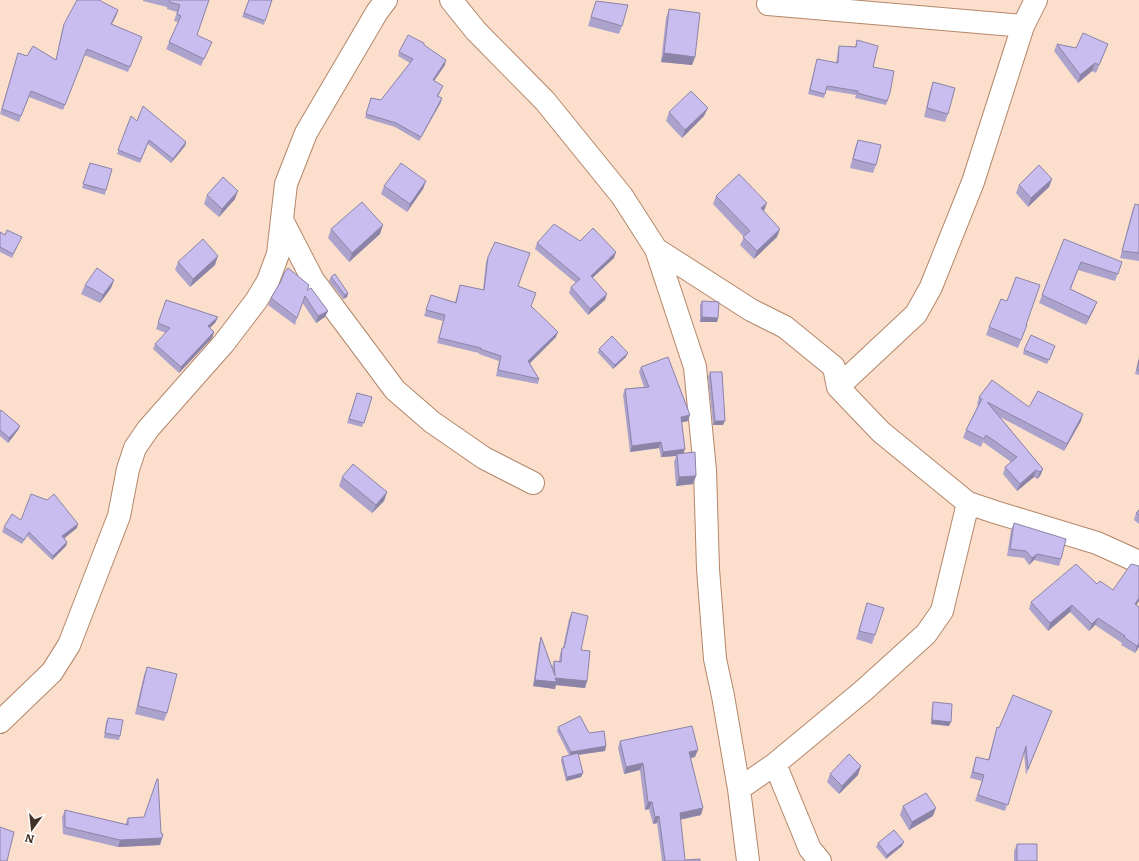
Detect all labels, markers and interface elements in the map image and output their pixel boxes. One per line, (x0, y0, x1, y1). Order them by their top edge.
north arrow (12, 809, 52, 849)
text: N (23, 831, 36, 849)

